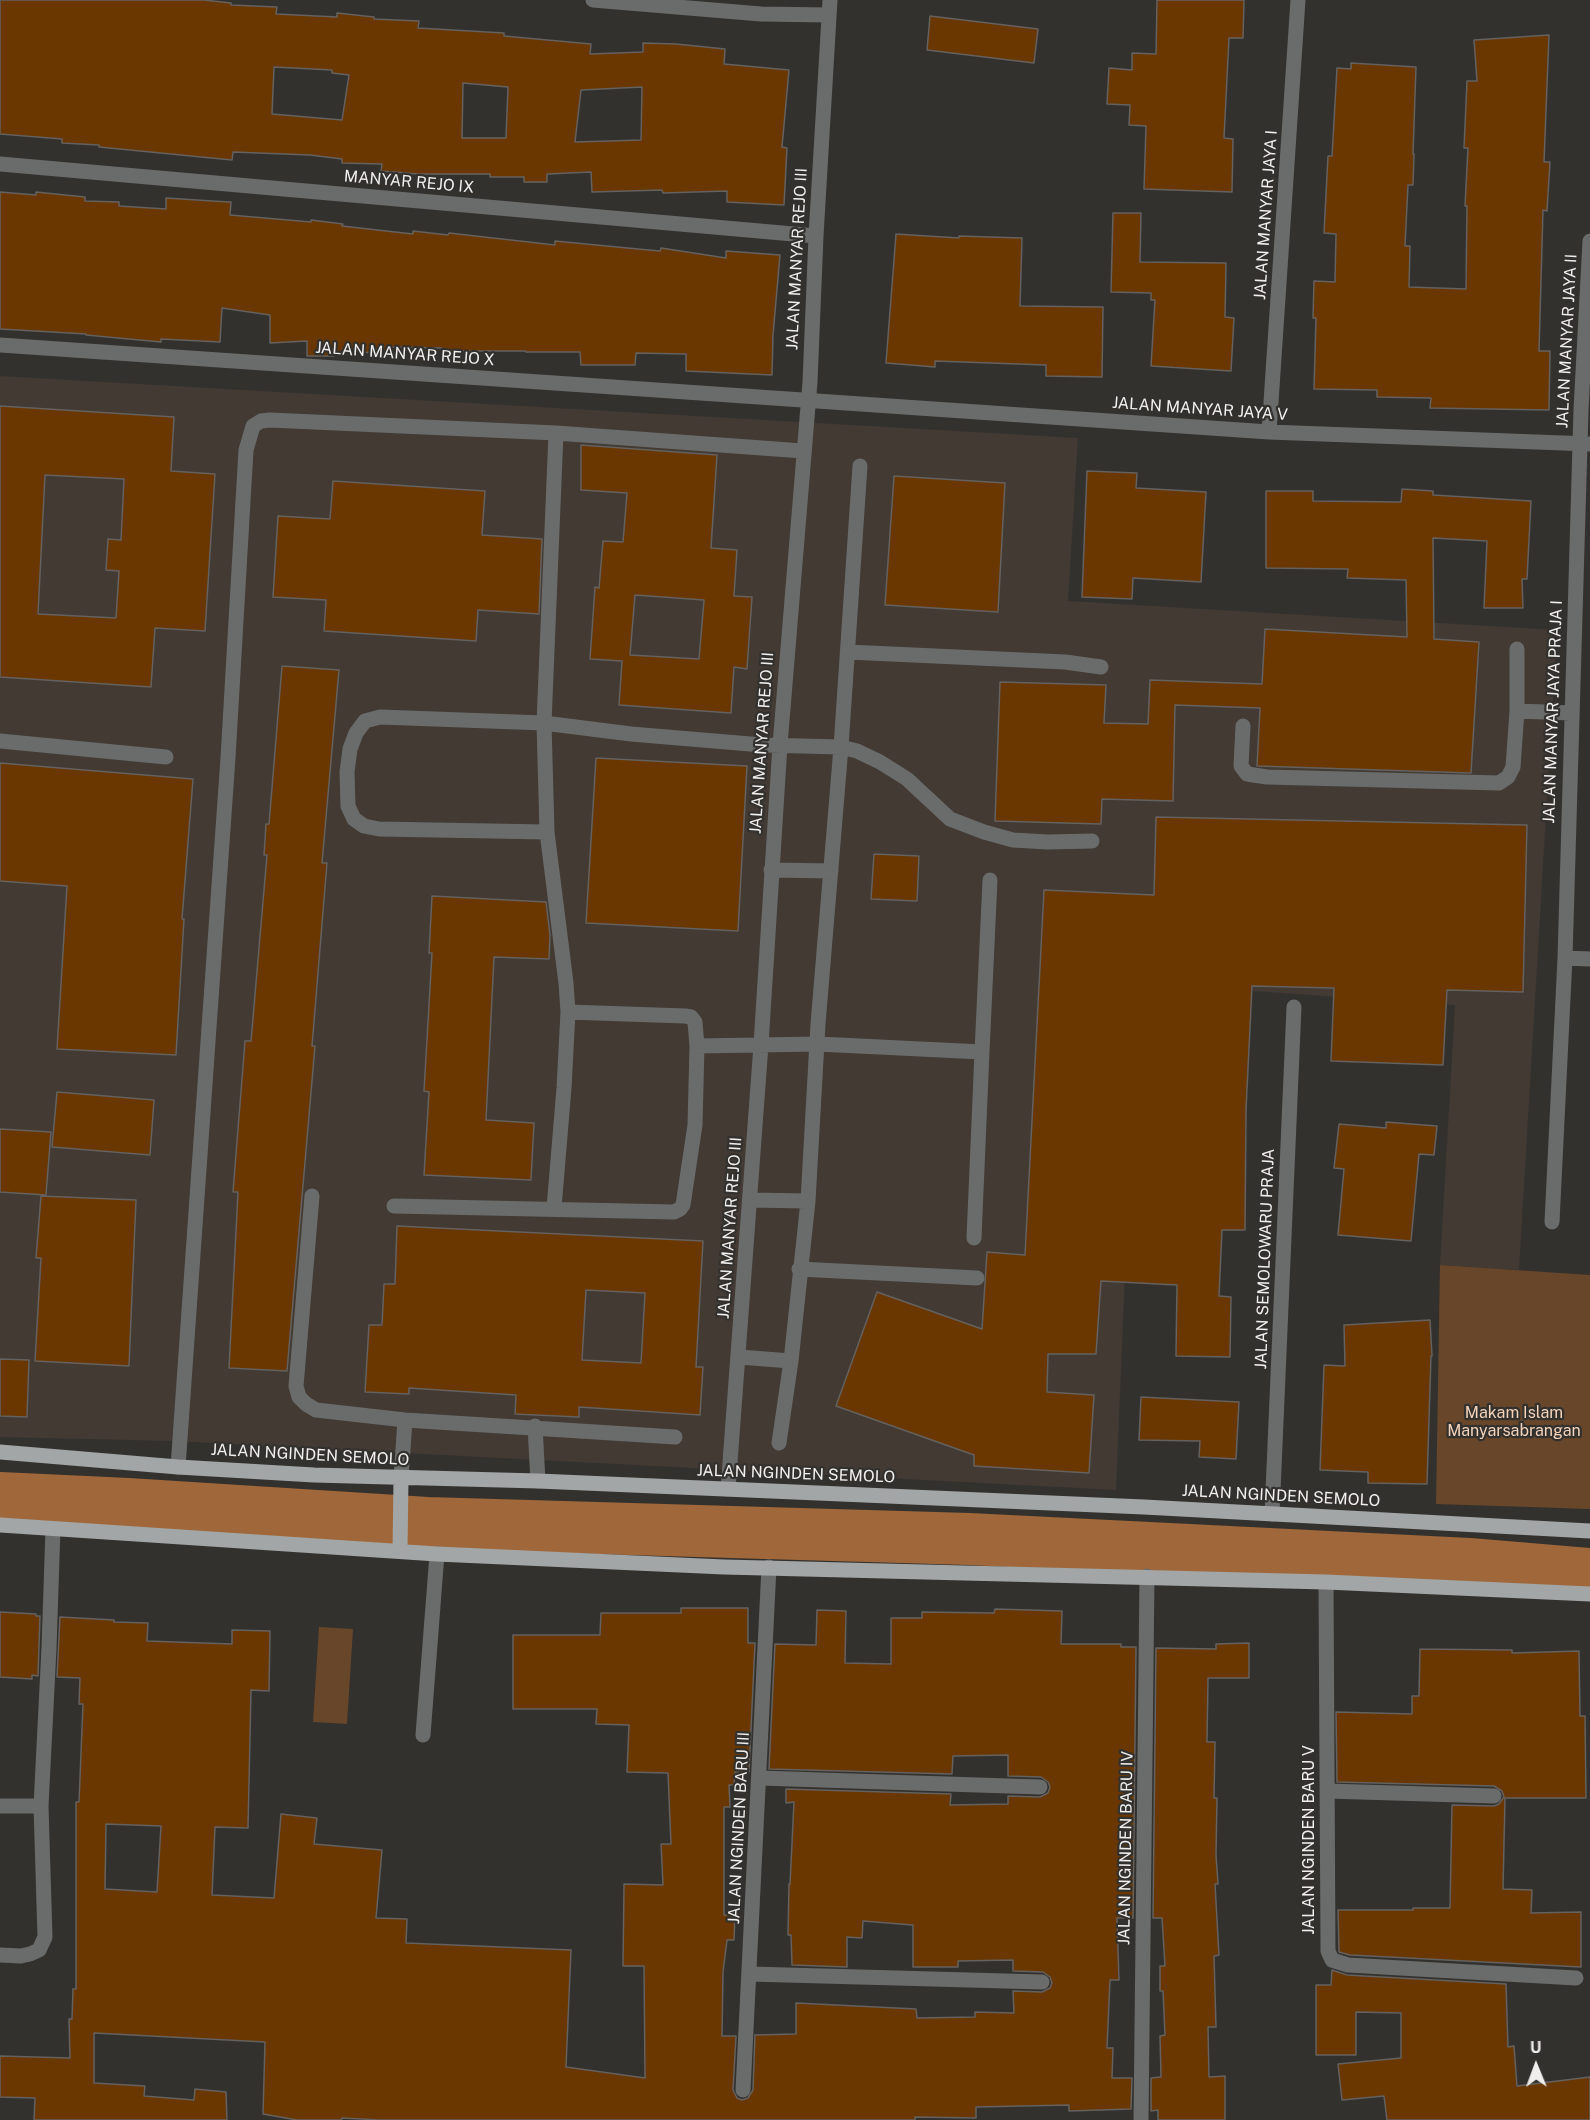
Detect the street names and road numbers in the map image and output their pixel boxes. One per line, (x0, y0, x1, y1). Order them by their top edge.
street label: JALAN MANYAR JAYA I (1250, 130, 1282, 300)
street label: MANYAR REJO IX (343, 167, 475, 197)
street label: JALAN MANYAR REJO III (783, 167, 811, 351)
street label: JALAN MANYAR JAYA II (1553, 253, 1581, 429)
street label: JALAN MANYAR REJO X (315, 338, 495, 370)
street label: JALAN MANYAR JAYA V (1111, 393, 1289, 425)
street label: JALAN MANYAR JAYA PRAJA I (1540, 600, 1566, 824)
street label: JALAN MANYAR REJO III (746, 651, 778, 835)
street label: JALAN MANYAR REJO III (714, 1136, 746, 1320)
street label: JALAN SEMOLOWARU PRAJA (1252, 1148, 1278, 1370)
street label: JALAN NGINDEN SEMOLO (210, 1440, 410, 1470)
street label: JALAN NGINDEN SEMOLO (696, 1461, 896, 1487)
street label: JALAN NGINDEN SEMOLO (1181, 1481, 1381, 1511)
street label: JALAN NGINDEN BARU III (724, 1731, 754, 1925)
street label: JALAN NGINDEN BARU V (1299, 1745, 1319, 1935)
street label: JALAN NGINDEN BARU IV (1115, 1751, 1137, 1945)

